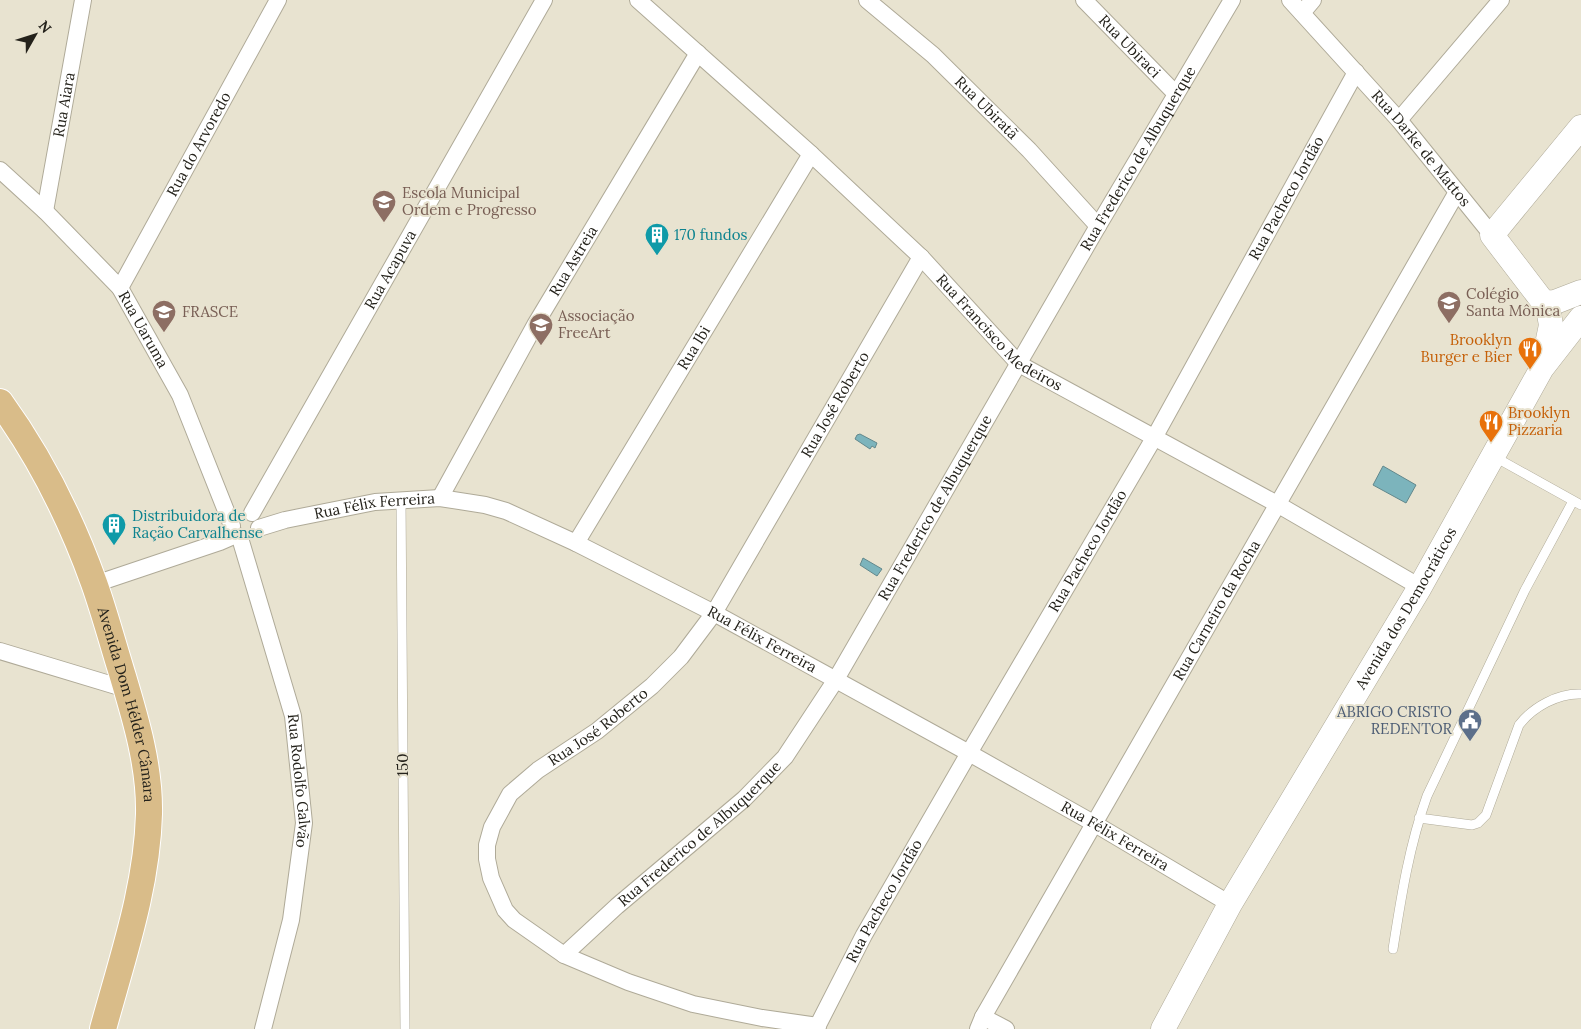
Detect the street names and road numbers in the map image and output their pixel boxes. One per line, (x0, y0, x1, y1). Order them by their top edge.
street label: Rua Ubiraci (1095, 11, 1165, 82)
street label: Rua Frederico de Albuquerque (1076, 62, 1200, 254)
street label: Rua Aiara (48, 70, 79, 139)
street label: Rua Ubiratã (951, 72, 1023, 143)
street label: Rua Darke de Mattos (1368, 86, 1475, 210)
street label: Rua do Arvoredo (162, 88, 235, 200)
street label: Rua Pacheco Jordão (1244, 132, 1328, 263)
street label: Rua Astreia (545, 222, 601, 299)
street label: Rua Acapuva (360, 226, 420, 312)
street label: Rua Francisco Medeiros (932, 270, 1066, 395)
street label: Rua Uaruma (115, 287, 173, 371)
street label: Rua Ibi (673, 322, 714, 373)
street label: Rua José Roberto (797, 348, 873, 461)
street label: Rua Frederico de Albuquerque (874, 411, 996, 604)
street label: Rua Pacheco Jordão (1044, 486, 1131, 615)
street label: Rua Félix Ferreira (312, 488, 436, 523)
street label: Avenida dos Democráticos (1350, 524, 1460, 693)
street label: Rua Carneiro da Rocha (1168, 536, 1264, 684)
street label: Rua Félix Ferreira (704, 601, 821, 677)
street label: Avenida Dom Hélder Câmara (93, 604, 159, 803)
street label: Rua José Roberto (544, 683, 652, 770)
street label: Rua Rodolfo Galvão (284, 713, 314, 850)
street label: 150 (393, 754, 412, 776)
street label: Rua Frederico de Albuquerque (614, 757, 785, 910)
street label: Rua Félix Ferreira (1058, 797, 1173, 875)
street label: Rua Pacheco Jordão (841, 836, 926, 966)

